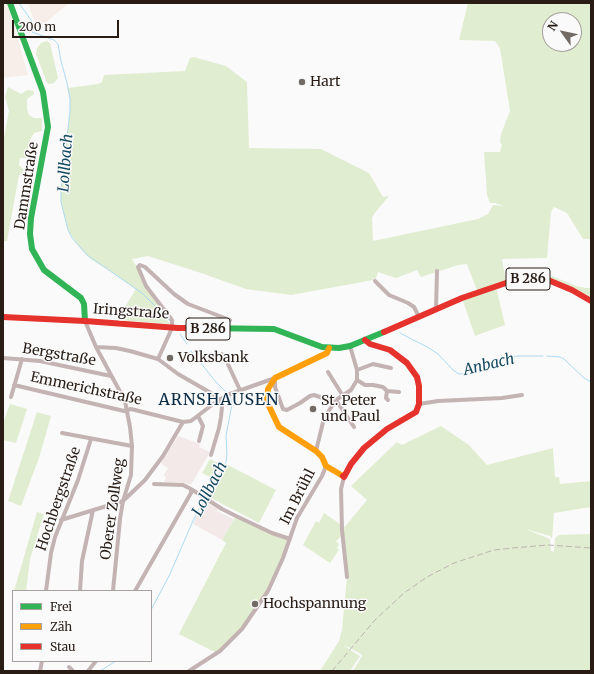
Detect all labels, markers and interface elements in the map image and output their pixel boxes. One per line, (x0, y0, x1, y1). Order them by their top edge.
scale bar (14, 12, 121, 38)
north arrow (542, 12, 582, 52)
text: 200 m (19, 19, 56, 34)
text: N (545, 19, 561, 33)
place label: Hart (310, 74, 340, 90)
marker: Hart (297, 77, 307, 87)
water label: Lollbach (55, 133, 77, 193)
street label: Dammstraße (12, 141, 42, 231)
road number: B 286 (506, 268, 550, 290)
street label: Iringstraße (92, 301, 170, 323)
road number: B 286 (186, 318, 230, 340)
street label: Bergstraße (21, 340, 97, 370)
place label: Volksbank (178, 350, 249, 366)
water label: Anbach (462, 350, 516, 380)
marker: Volksbank (165, 353, 175, 363)
street label: Emmerichstraße (29, 369, 143, 409)
district label: ARNSHAUSEN (159, 390, 279, 410)
place label: St. Peter und Paul (321, 393, 380, 426)
marker: St. Peter und Paul (308, 404, 318, 414)
street label: Hochbergstraße (33, 445, 85, 553)
street label: Oberer Zollweg (98, 457, 128, 561)
water label: Lollbach (189, 459, 231, 519)
street label: Im Brühl (277, 466, 319, 528)
legend (12, 590, 152, 662)
place label: Hochspannung (263, 596, 366, 612)
text: Frei (50, 599, 72, 614)
marker: Hochspannung (250, 599, 260, 609)
text: Zäh (50, 619, 72, 634)
text: Stau (50, 639, 76, 654)

